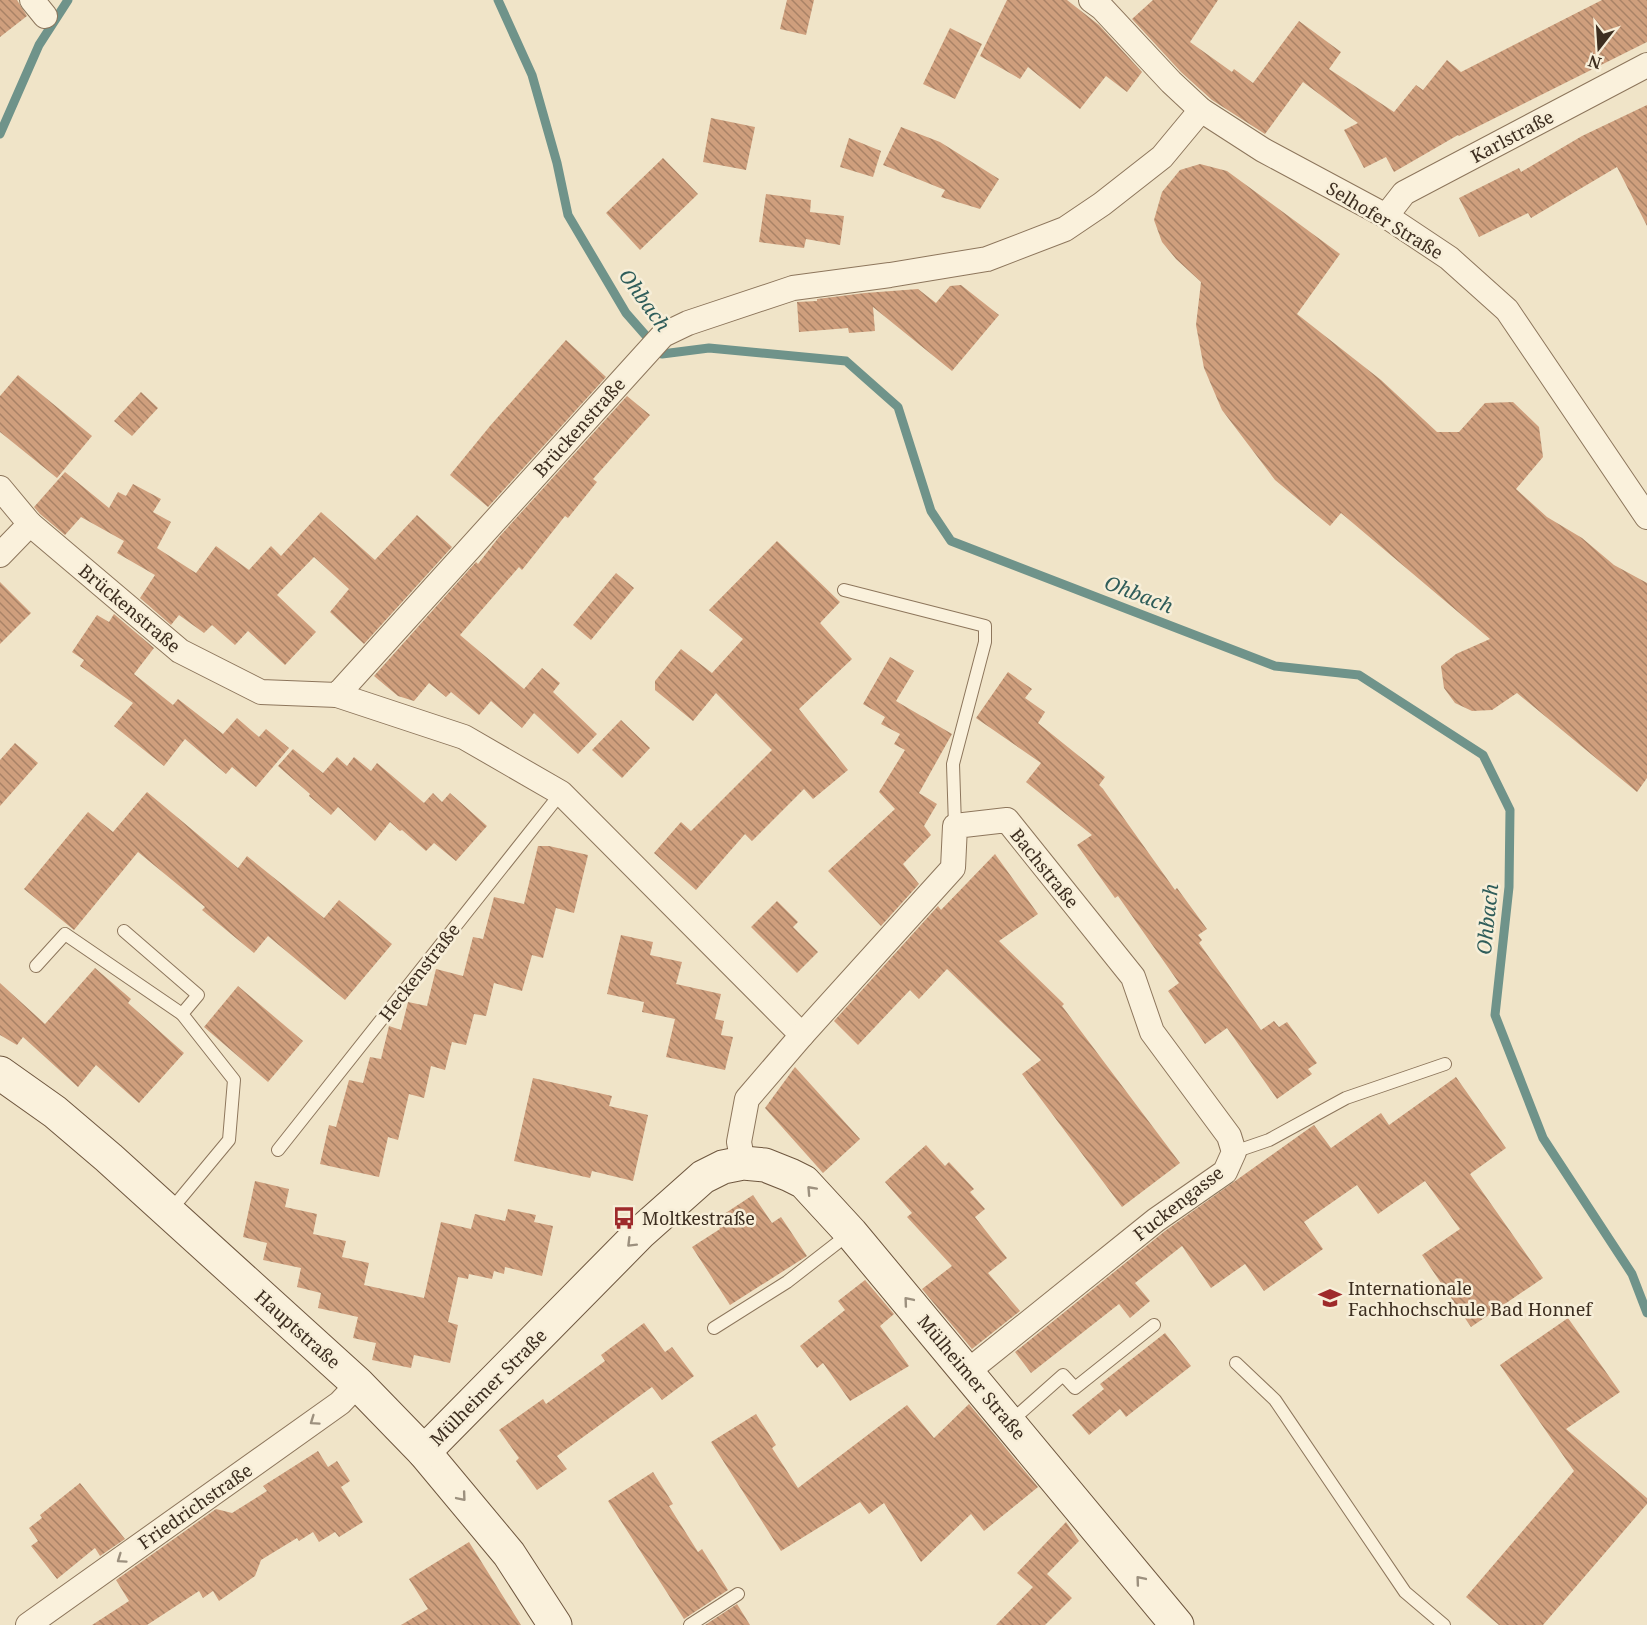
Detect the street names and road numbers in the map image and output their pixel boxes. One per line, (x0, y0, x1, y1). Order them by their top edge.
street label: Karlstraße (1466, 104, 1558, 168)
street label: Selhofer Straße (1322, 176, 1448, 264)
street label: Brückenstraße (528, 372, 630, 482)
street label: Brückenstraße (74, 558, 186, 658)
street label: Bachstraße (1005, 823, 1085, 913)
street label: Heckenstraße (373, 918, 465, 1026)
street label: Fuckengasse (1128, 1160, 1228, 1246)
street label: Hauptstraße (250, 1284, 346, 1374)
street label: Mülheimer Straße (913, 1309, 1031, 1445)
street label: Mülheimer Straße (424, 1323, 552, 1451)
street label: Friedrichstraße (133, 1458, 257, 1554)

